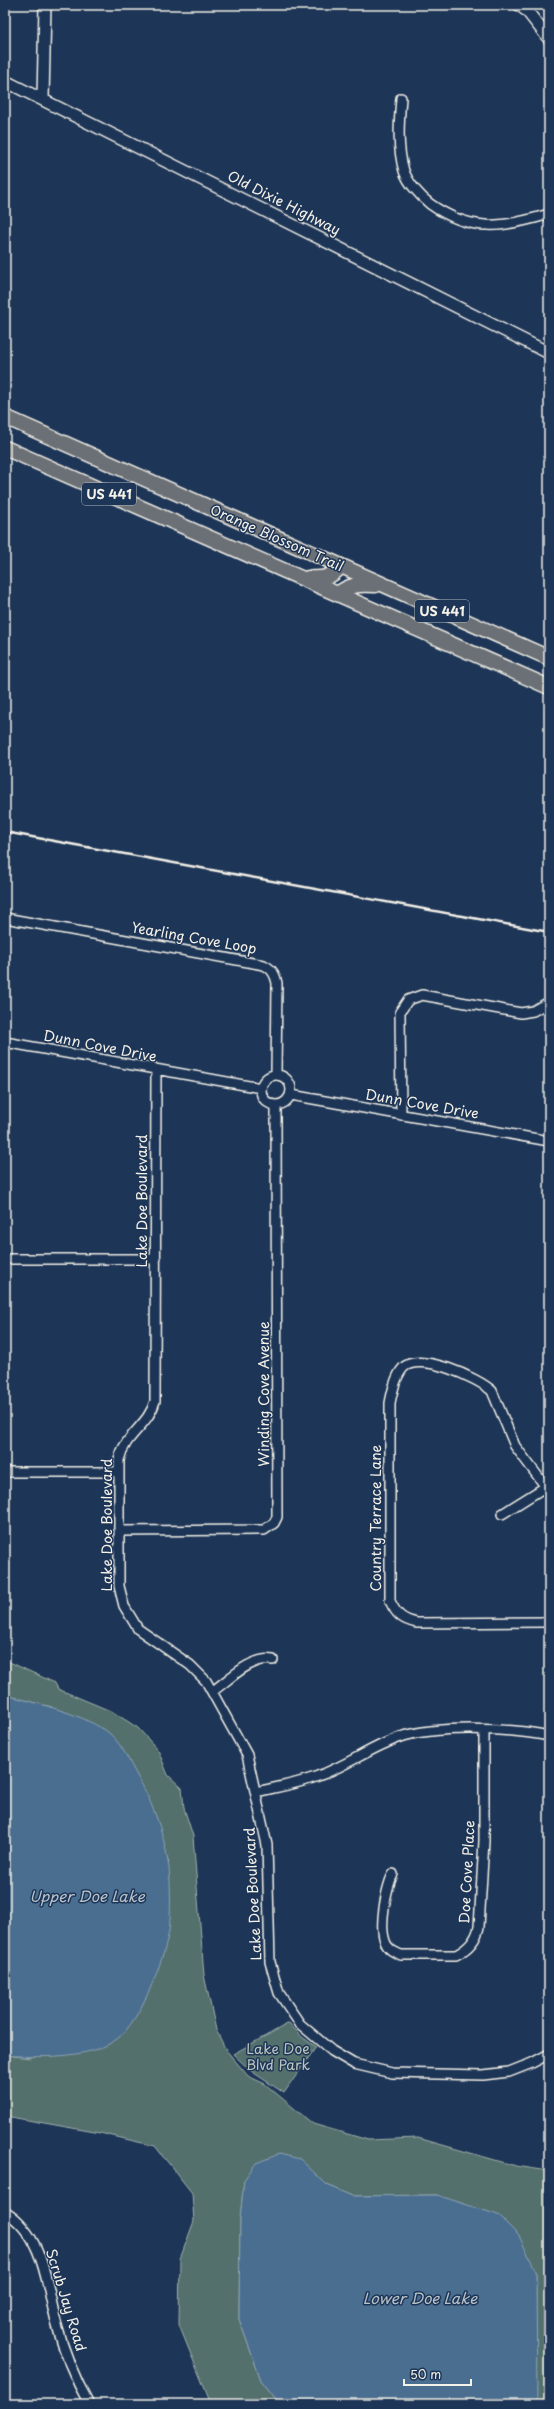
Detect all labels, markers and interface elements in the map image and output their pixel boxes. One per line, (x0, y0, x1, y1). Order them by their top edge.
street label: Old Dixie Highway (224, 165, 344, 240)
road number: US 441 (82, 483, 136, 505)
street label: Orange Blossom Trail (207, 499, 347, 576)
road number: US 441 (415, 600, 469, 622)
street label: Yearling Cove Loop (130, 916, 258, 959)
street label: Dunn Cove Drive (42, 1024, 159, 1067)
street label: Dunn Cove Drive (364, 1083, 481, 1124)
street label: Lake Doe Boulevard (131, 1134, 152, 1268)
street label: Winding Cove Avenue (253, 1321, 274, 1467)
street label: Country Terrace Lane (365, 1444, 386, 1591)
street label: Lake Doe Boulevard (96, 1458, 117, 1592)
street label: Doe Cove Place (453, 1820, 480, 1924)
street label: Lake Doe Boulevard (239, 1827, 266, 1961)
water label: Upper Doe Lake (29, 1884, 146, 1907)
park label: Lake Doe Blvd Park (246, 2038, 310, 2075)
street label: Scrub Jay Road (41, 2246, 92, 2354)
water label: Lower Doe Lake (363, 2286, 478, 2309)
scale bar (404, 2361, 471, 2387)
text: 50 m (410, 2365, 441, 2383)

